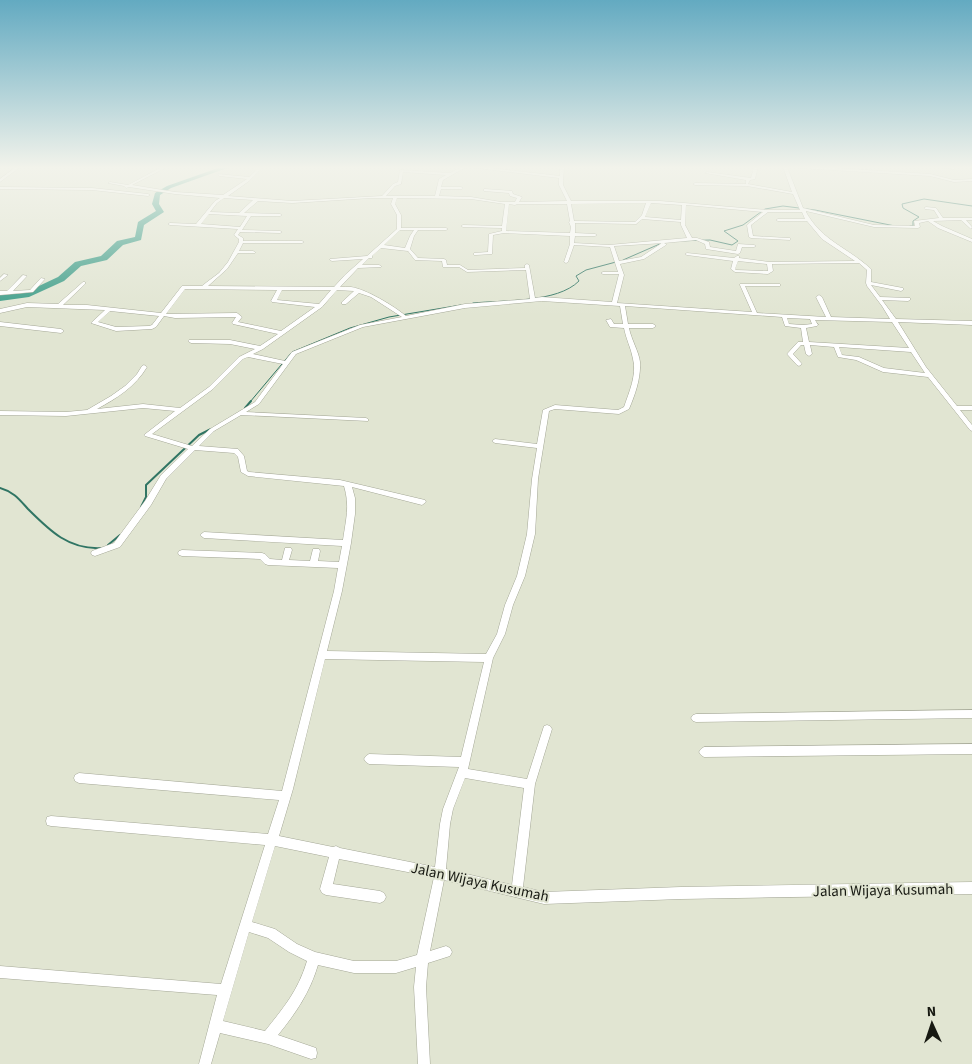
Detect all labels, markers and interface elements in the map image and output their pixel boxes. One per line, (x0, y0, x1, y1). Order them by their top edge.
street label: Jalan Wijaya Kusumah (409, 858, 551, 907)
street label: Jalan Wijaya Kusumah (813, 879, 953, 902)
north arrow (907, 999, 957, 1049)
text: N (926, 1002, 937, 1022)

